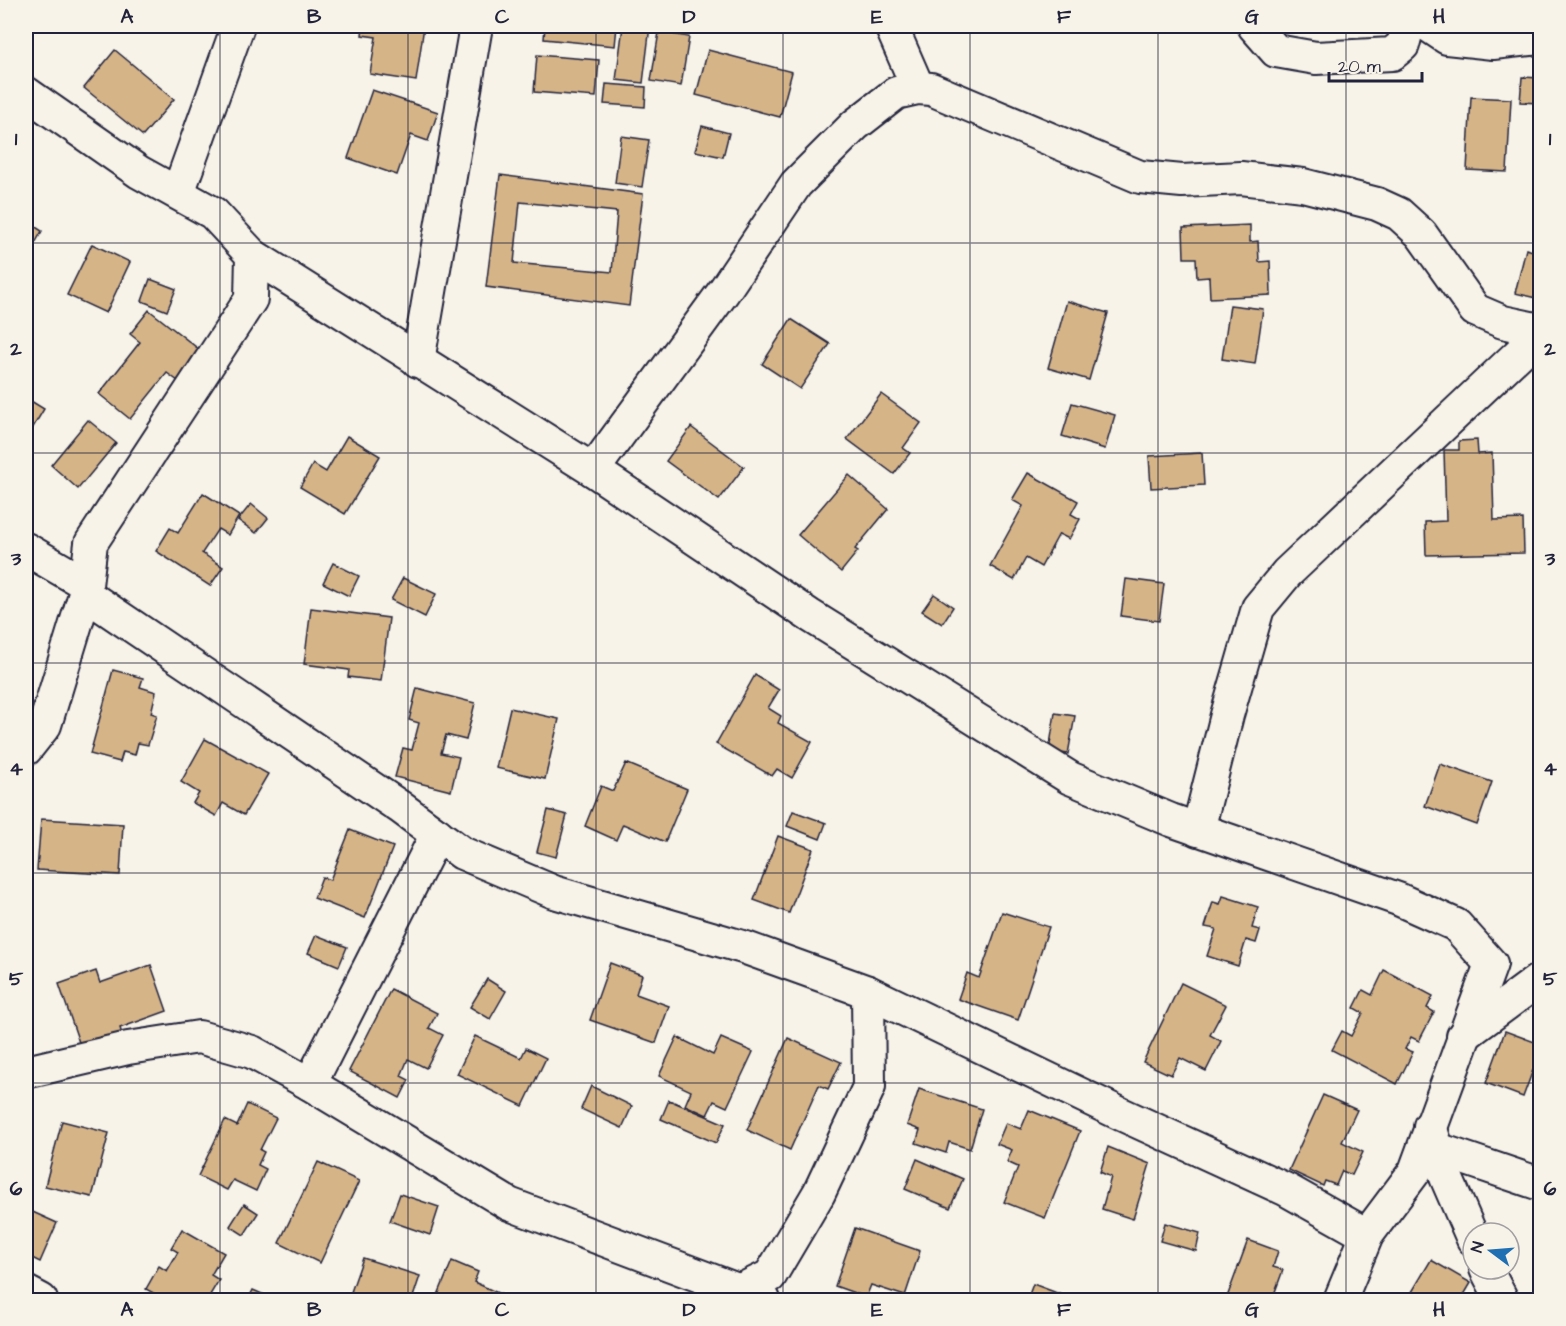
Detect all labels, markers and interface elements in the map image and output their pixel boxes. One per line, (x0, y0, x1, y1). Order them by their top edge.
text: A (121, 3, 134, 31)
text: B (307, 3, 322, 31)
text: C (495, 3, 510, 31)
text: D (683, 3, 696, 31)
text: E (871, 3, 883, 31)
text: F (1057, 3, 1072, 31)
text: G (1245, 3, 1259, 31)
text: H (1433, 3, 1445, 31)
scale bar (1329, 45, 1422, 83)
text: 20 m (1338, 54, 1381, 79)
text: 1 (15, 125, 18, 153)
text: 1 (1549, 125, 1552, 153)
text: 2 (9, 335, 22, 363)
text: 2 (1543, 335, 1556, 363)
text: 3 (10, 545, 22, 573)
text: 3 (1544, 545, 1556, 573)
text: 4 (9, 755, 23, 783)
text: 4 (1543, 755, 1557, 783)
text: 5 (9, 965, 24, 993)
text: 5 (1543, 965, 1558, 993)
text: 6 (10, 1175, 23, 1203)
text: 6 (1544, 1175, 1557, 1203)
north arrow (1461, 1221, 1521, 1281)
text: N (1466, 1239, 1489, 1255)
text: A (121, 1296, 134, 1324)
text: B (307, 1296, 322, 1324)
text: C (495, 1296, 510, 1324)
text: D (683, 1296, 696, 1324)
text: E (871, 1296, 883, 1324)
text: F (1057, 1296, 1072, 1324)
text: G (1245, 1296, 1259, 1324)
text: H (1433, 1296, 1445, 1324)

